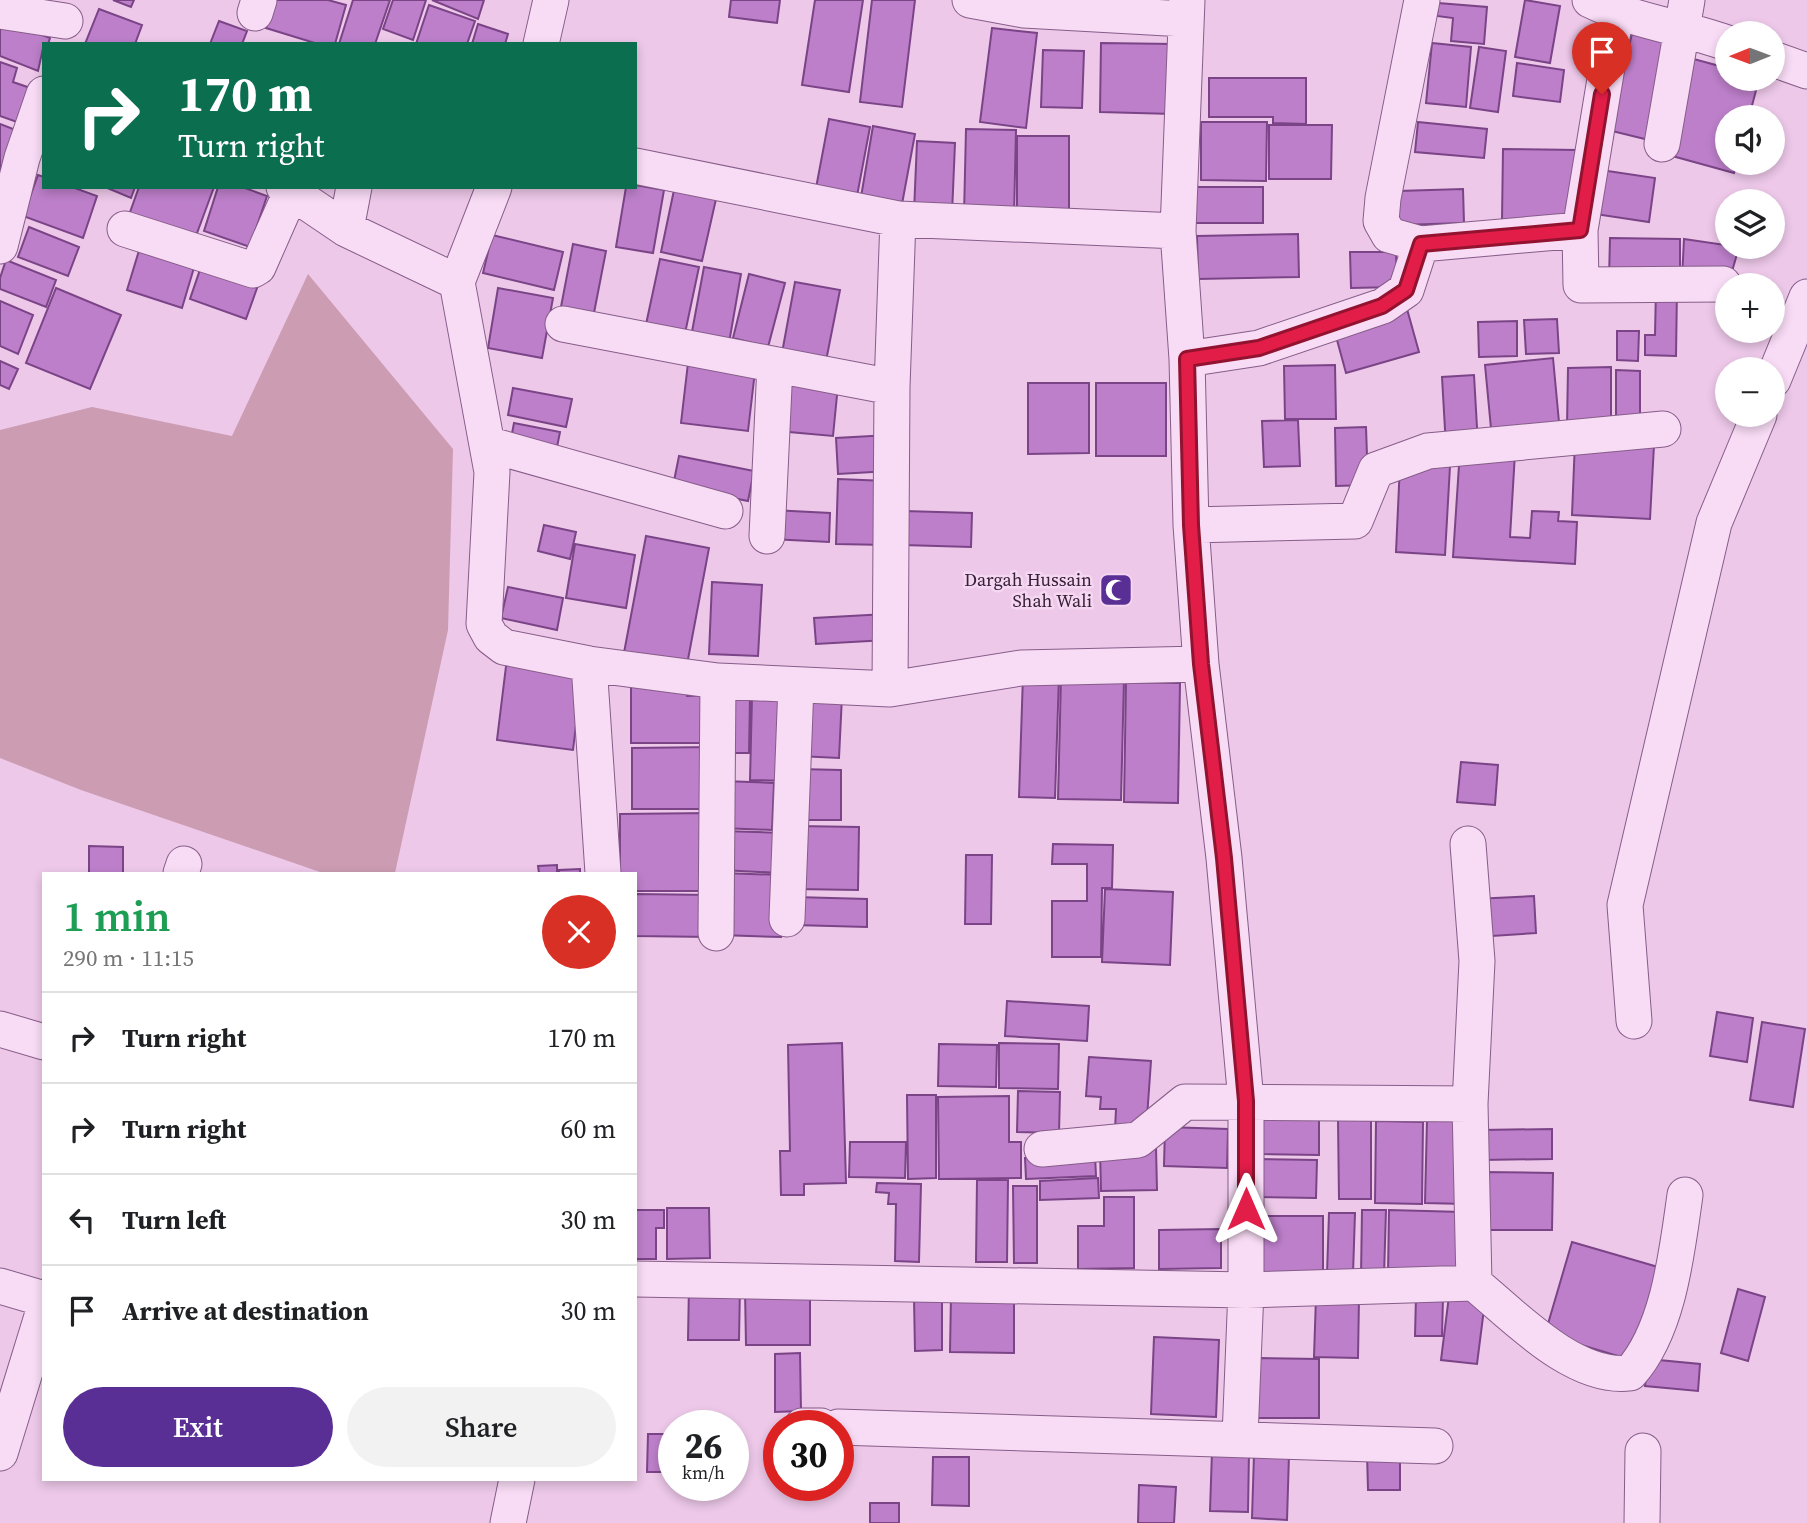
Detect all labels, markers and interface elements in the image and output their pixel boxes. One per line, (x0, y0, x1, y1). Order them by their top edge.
north arrow (1715, 21, 1785, 91)
map controls (1715, 21, 1785, 427)
pin (1572, 22, 1632, 94)
icon: arrive (1583, 33, 1621, 71)
text: 170 m (178, 60, 313, 127)
icon: right (63, 70, 154, 161)
button: sound (1715, 105, 1785, 175)
text: Turn right (178, 124, 324, 168)
button: layers (1715, 189, 1785, 259)
button: + (1715, 273, 1785, 343)
button: − (1715, 357, 1785, 427)
place label: Dargah Hussain Shah Wali (964, 567, 1092, 613)
mosque icon: Dargah Hussain Shah Wali (1097, 571, 1135, 609)
text: 1 min (63, 887, 171, 945)
button: close (542, 895, 616, 969)
text: 290 m · 11:15 (63, 942, 194, 974)
icon: right (63, 1019, 101, 1057)
text: Turn right (122, 1020, 246, 1056)
text: 170 m (548, 1020, 616, 1056)
icon: right (63, 1110, 101, 1148)
text: Turn right (122, 1111, 246, 1147)
text: 60 m (561, 1111, 616, 1147)
position arrow (1209, 1172, 1283, 1246)
icon: left (63, 1201, 101, 1239)
text: Turn left (122, 1202, 226, 1238)
text: 30 m (561, 1202, 616, 1238)
icon: arrive (63, 1292, 101, 1330)
text: Arrive at destination (122, 1293, 369, 1329)
text: 30 m (561, 1293, 616, 1329)
button: Exit (63, 1387, 333, 1467)
button: Share (347, 1387, 616, 1467)
speed limit sign: 30 (763, 1410, 854, 1501)
text: 26 (685, 1422, 722, 1470)
text: km/h (682, 1460, 725, 1485)

